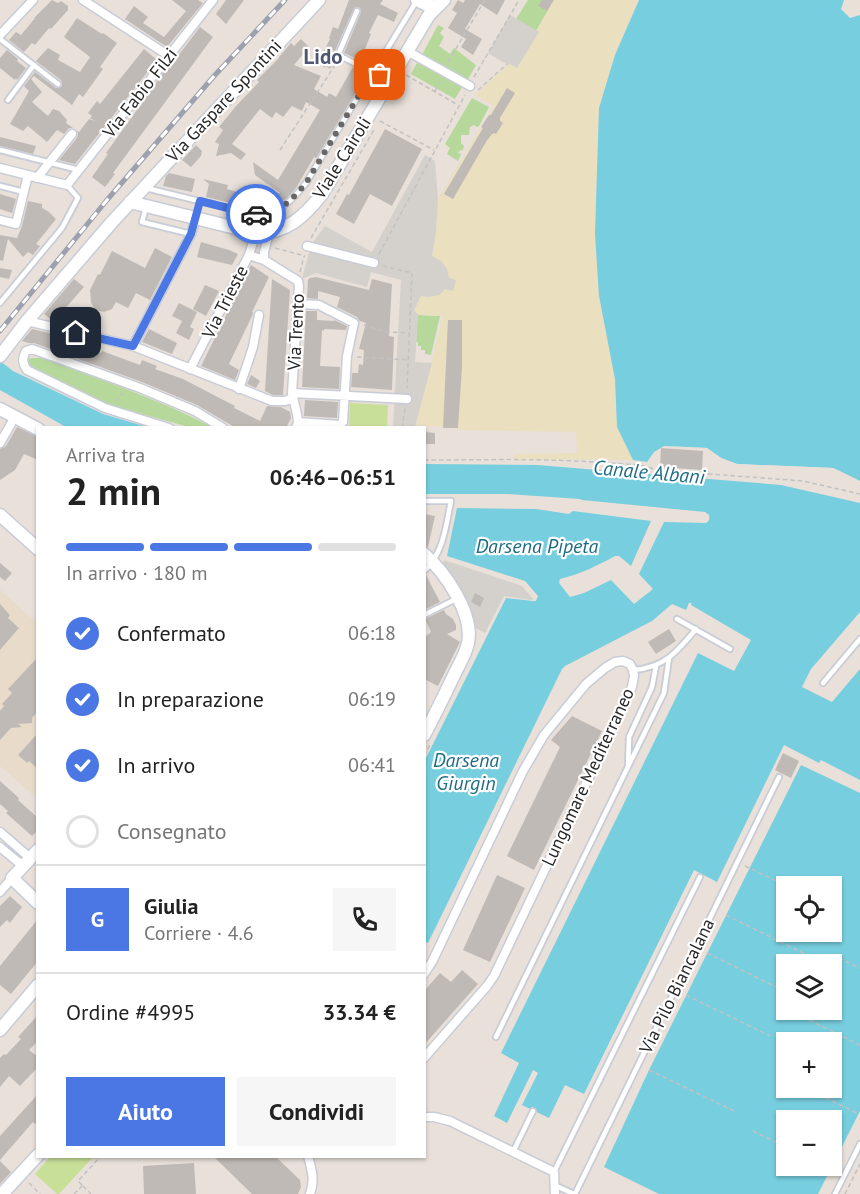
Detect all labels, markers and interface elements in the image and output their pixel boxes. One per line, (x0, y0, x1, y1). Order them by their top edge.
street label: Via Gaspare Spontini (160, 35, 286, 168)
street label: Via Fabio Filzi (97, 43, 182, 143)
district label: Lido (303, 43, 343, 70)
pin (354, 49, 405, 100)
icon: bag (363, 58, 396, 91)
street label: Viale Cairoli (307, 112, 376, 204)
courier (226, 184, 286, 244)
icon: car (240, 198, 273, 231)
street label: Via Trieste (196, 261, 253, 343)
street label: Via Trento (282, 293, 309, 372)
pin (50, 307, 101, 358)
icon: home (59, 316, 92, 349)
text: Arriva tra (66, 442, 145, 468)
water label: Canale Albani (592, 454, 707, 490)
text: 06:46–06:51 (270, 463, 396, 491)
text: 2 min (66, 465, 161, 516)
water label: Darsena Pipeta (476, 533, 599, 559)
text: In arrivo · 180 m (66, 560, 207, 586)
icon: check (66, 617, 99, 650)
text: Confermato (117, 619, 226, 647)
text: 06:18 (348, 620, 396, 646)
icon: check (66, 683, 99, 716)
street label: Lungomare Mediterraneo (536, 684, 639, 870)
text: In preparazione (117, 685, 264, 713)
text: 06:19 (348, 686, 396, 712)
water label: Darsena Giurgin (433, 747, 499, 796)
icon: check (66, 749, 99, 782)
text: In arrivo (117, 751, 195, 779)
text: 06:41 (348, 752, 396, 778)
text: Consegnato (117, 817, 227, 845)
map controls (776, 876, 842, 1176)
button: locate (776, 876, 842, 942)
button: phone (333, 888, 396, 951)
text: Giulia (144, 892, 198, 920)
text: G (91, 905, 104, 933)
street label: Via Pilo Biancalana (633, 914, 719, 1058)
text: Corriere · 4.6 (144, 920, 254, 946)
button: layers (776, 954, 842, 1020)
text: Ordine #4995 (66, 998, 195, 1026)
text: 33.34 € (323, 998, 396, 1026)
button: + (776, 1032, 842, 1098)
button: Aiuto (66, 1077, 225, 1146)
button: Condividi (237, 1077, 396, 1146)
button: − (776, 1110, 842, 1176)

